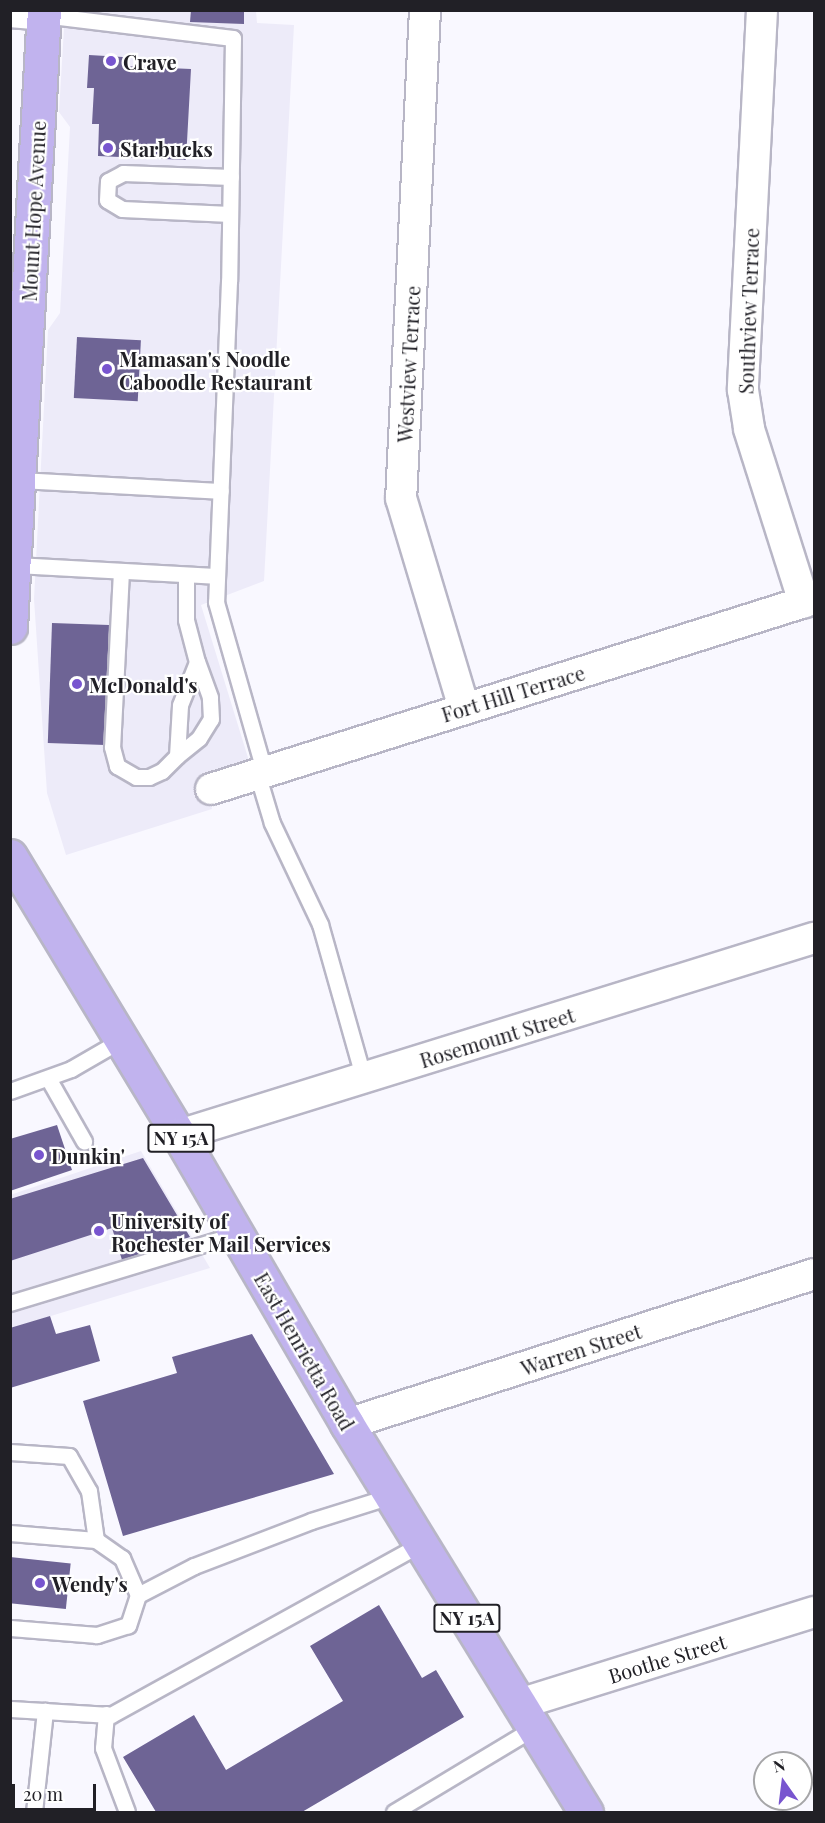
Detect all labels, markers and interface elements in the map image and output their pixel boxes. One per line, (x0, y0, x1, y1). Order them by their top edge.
place label: Crave (123, 49, 177, 73)
marker: Crave (104, 54, 118, 68)
street label: Mount Hope Avenue (16, 119, 50, 303)
place label: Starbucks (120, 136, 213, 160)
marker: Starbucks (101, 141, 115, 155)
street label: Southview Terrace (733, 227, 763, 395)
street label: Westview Terrace (392, 284, 424, 444)
place label: Mamasan's Noodle Caboodle Restaurant (119, 346, 312, 393)
marker: Mamasan's Noodle Caboodle Restaurant (100, 362, 114, 376)
street label: Fort Hill Terrace (438, 660, 588, 726)
place label: McDonald's (89, 672, 198, 696)
marker: McDonald's (70, 677, 84, 691)
street label: Rosemount Street (416, 1002, 578, 1072)
road number: NY 15A (146, 1123, 216, 1153)
place label: Dunkin' (51, 1143, 125, 1167)
marker: Dunkin' (32, 1148, 46, 1162)
place label: University of Rochester Mail Services (111, 1208, 331, 1255)
marker: University of Rochester Mail Services (92, 1224, 106, 1238)
street label: East Henrietta Road (250, 1268, 360, 1434)
street label: Warren Street (518, 1318, 644, 1380)
place label: Wendy's (52, 1571, 128, 1595)
marker: Wendy's (33, 1576, 47, 1590)
road number: NY 15A (432, 1603, 502, 1633)
street label: Boothe Street (605, 1629, 729, 1687)
north arrow (753, 1751, 813, 1811)
text: N (771, 1753, 787, 1777)
scale bar (15, 1772, 99, 1810)
text: 20 m (23, 1782, 63, 1806)

